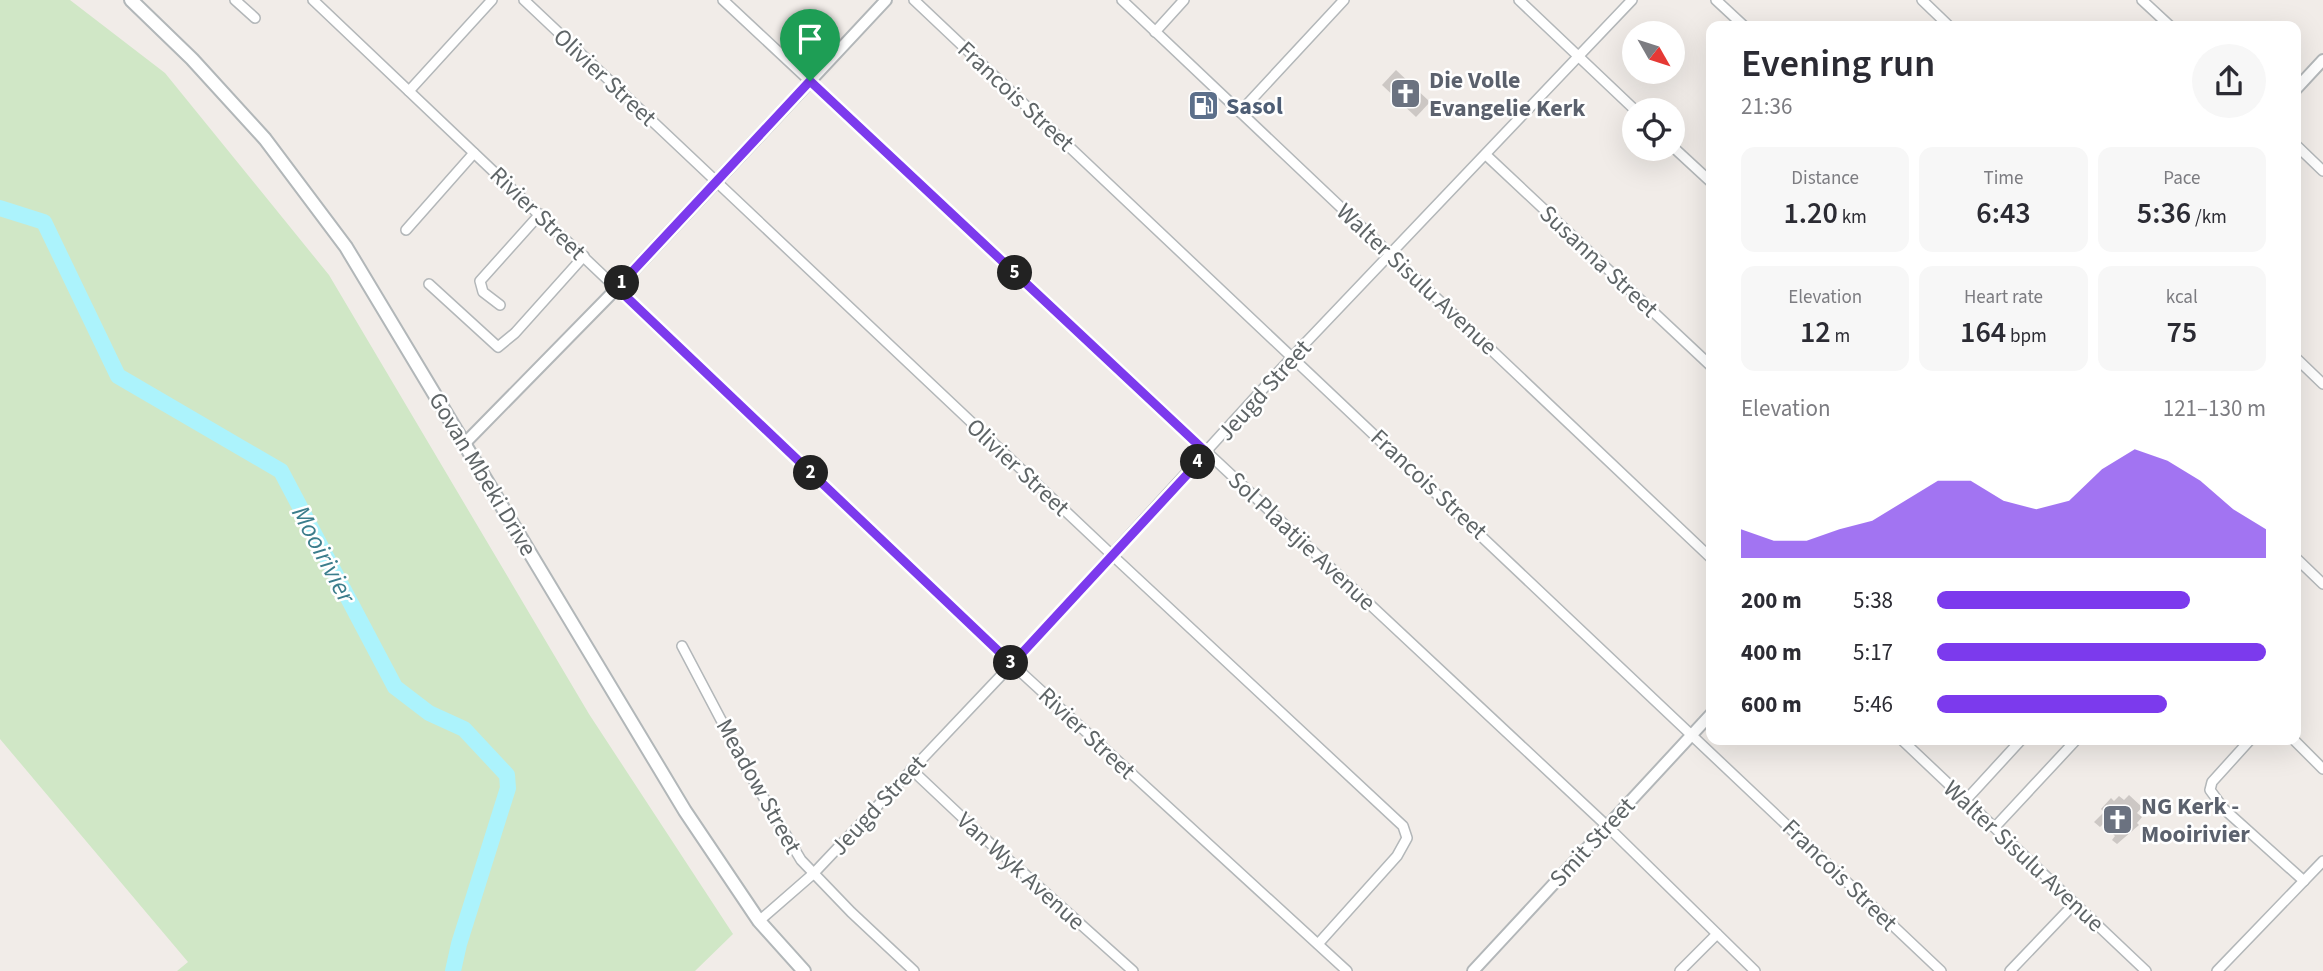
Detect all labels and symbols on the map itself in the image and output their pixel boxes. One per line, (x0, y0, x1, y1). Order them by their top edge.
pin (780, 9, 840, 81)
street label: Olivier Street (545, 20, 664, 135)
north arrow (1622, 21, 1685, 84)
street label: Francois Street (949, 33, 1082, 160)
place label: Die Volle Evangelie Kerk (1429, 63, 1586, 126)
church icon: Die Volle Evangelie Kerk (1389, 77, 1423, 111)
fuel station icon: Sasol (1186, 89, 1220, 123)
place label: Sasol (1226, 89, 1283, 124)
street label: Rivier Street (482, 158, 594, 268)
street label: Walter Sisulu Avenue (1328, 195, 1505, 364)
street label: Susanna Street (1531, 197, 1666, 326)
pin: 5 (998, 256, 1032, 290)
pin: 1 (604, 266, 640, 300)
street label: Jeugd Street (1209, 332, 1320, 449)
street label: Govan Mbeki Drive (420, 386, 545, 563)
street label: Olivier Street (958, 410, 1077, 525)
street label: Francois Street (1362, 421, 1495, 548)
pin: 4 (1180, 444, 1216, 480)
pin: 2 (794, 456, 828, 490)
street label: Sol Plaatjie Avenue (1220, 463, 1383, 619)
water label: Mooirivier (282, 499, 365, 610)
pin: 3 (993, 646, 1028, 680)
street label: Rivier Street (1030, 679, 1143, 788)
street label: Meadow Street (707, 712, 810, 860)
street label: Jeugd Street (822, 747, 934, 864)
street label: Walter Sisulu Avenue (1935, 772, 2112, 941)
place label: NG Kerk - Mooirivier (2141, 789, 2250, 852)
street label: Smit Street (1541, 790, 1643, 895)
church icon: NG Kerk - Mooirivier (2101, 803, 2135, 837)
street label: Van Wyk Avenue (949, 804, 1093, 939)
street label: Francois Street (1774, 811, 1905, 940)

